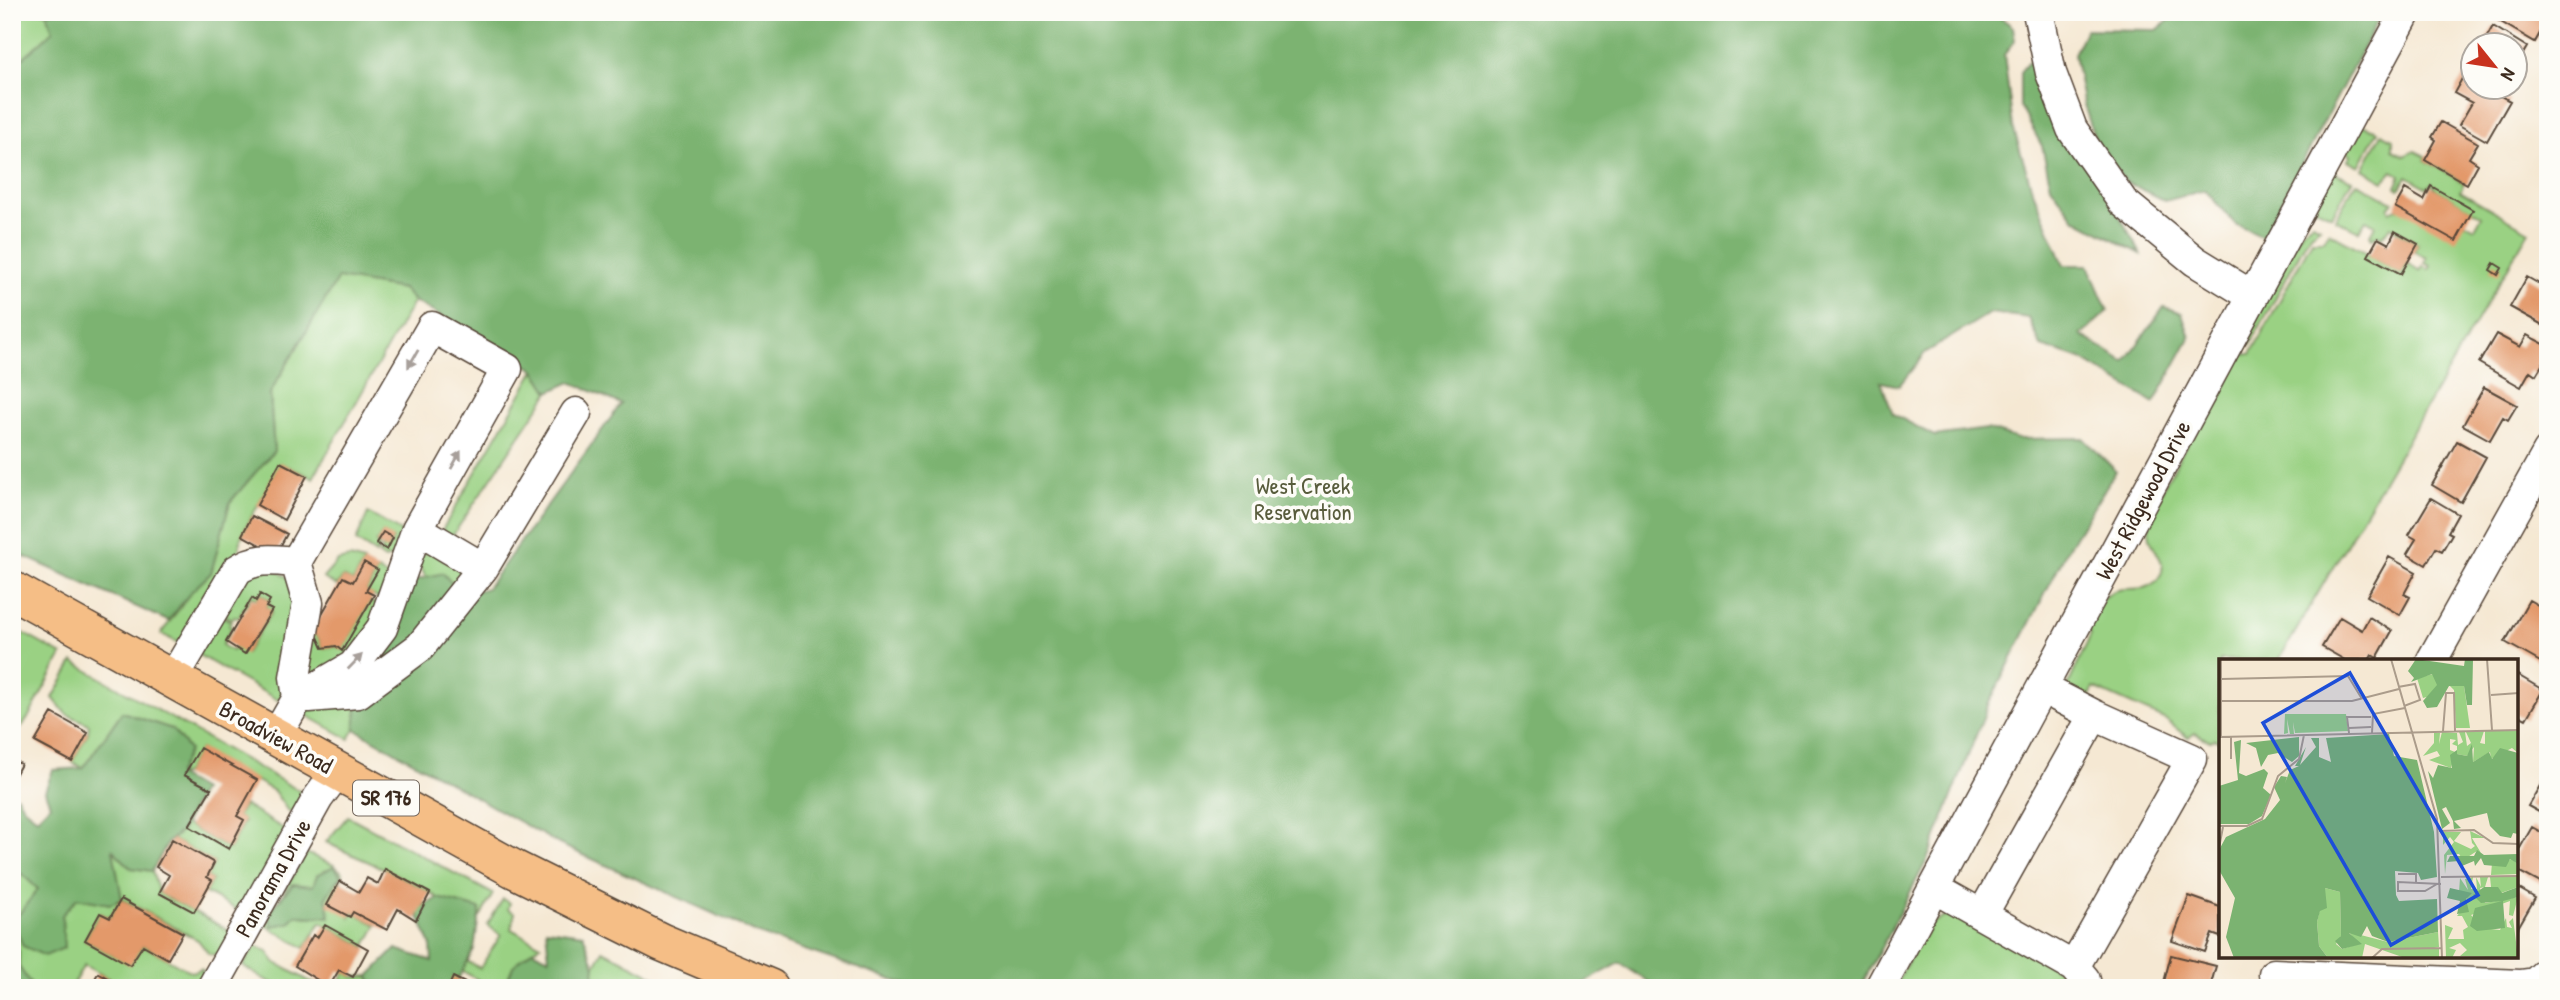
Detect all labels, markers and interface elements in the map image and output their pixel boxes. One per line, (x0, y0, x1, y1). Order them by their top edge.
north arrow (2458, 32, 2528, 102)
text: N (2495, 64, 2523, 85)
one-way arrow (407, 350, 419, 369)
street label: West Ridgewood Drive (2088, 415, 2198, 585)
one-way arrow (450, 451, 462, 470)
park label: West Creek Reservation (1254, 470, 1352, 527)
one-way arrow (346, 653, 363, 670)
inset map (2219, 659, 2518, 958)
street label: Broadview Road (214, 693, 338, 780)
road number: SR 176 (353, 780, 419, 816)
street label: Panorama Drive (227, 813, 318, 942)

